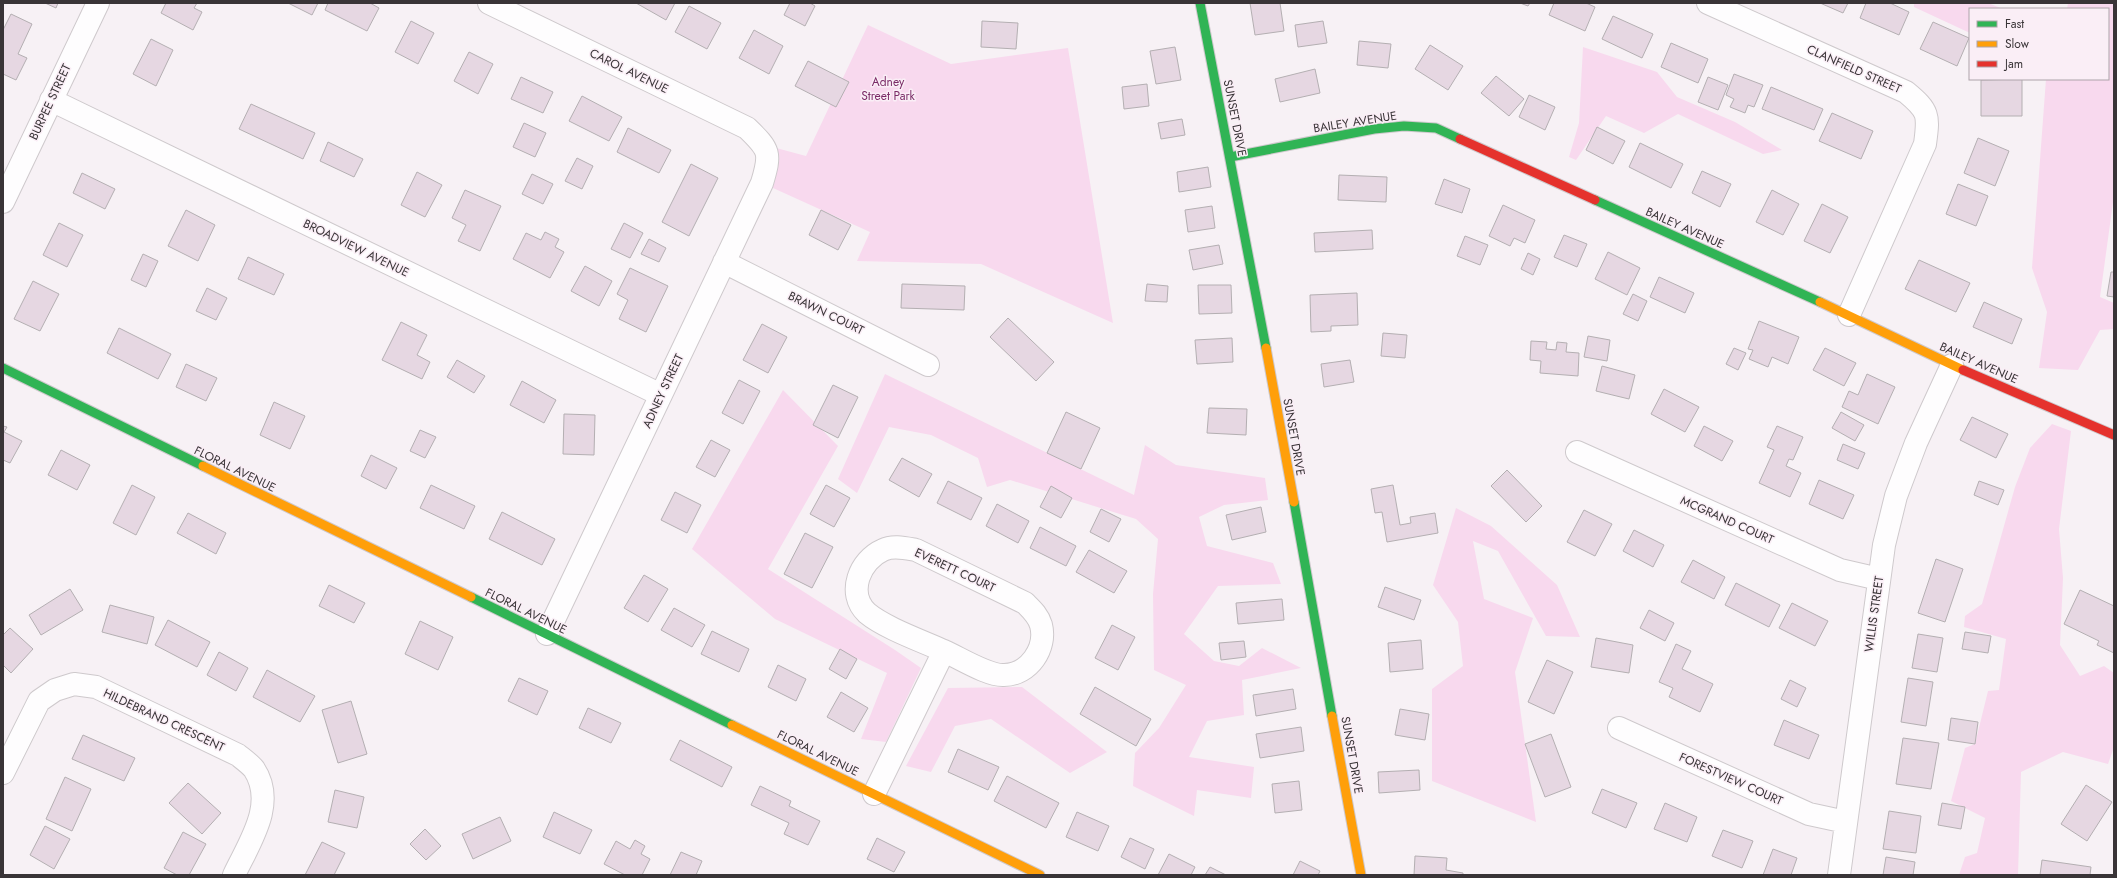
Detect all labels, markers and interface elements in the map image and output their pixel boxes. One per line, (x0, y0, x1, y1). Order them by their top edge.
legend (1969, 8, 2109, 80)
text: Fast (2005, 15, 2024, 33)
text: Slow (2005, 35, 2030, 53)
street label: CLANFIELD STREET (1804, 40, 1904, 98)
street label: CAROL AVENUE (586, 44, 672, 98)
text: Jam (2003, 55, 2023, 73)
street label: BURPEE STREET (25, 61, 76, 143)
park label: Adney Street Park (861, 73, 916, 105)
street label: SUNSET DRIVE (1219, 78, 1251, 158)
street label: BAILEY AVENUE (1312, 107, 1398, 137)
street label: BAILEY AVENUE (1643, 203, 1727, 253)
street label: BROADVIEW AVENUE (300, 215, 412, 281)
street label: BRAWN COURT (785, 287, 867, 339)
street label: BAILEY AVENUE (1937, 338, 2021, 388)
street label: ADNEY STREET (638, 351, 688, 431)
street label: SUNSET DRIVE (1278, 397, 1310, 477)
street label: FLORAL AVENUE (191, 441, 279, 497)
street label: MCGRAND COURT (1677, 491, 1777, 549)
street label: EVERETT COURT (912, 543, 999, 597)
street label: WILLIS STREET (1860, 575, 1888, 653)
street label: FLORAL AVENUE (482, 583, 570, 639)
street label: HILDEBRAND CRESCENT (100, 684, 228, 756)
street label: SUNSET DRIVE (1336, 715, 1368, 795)
street label: FLORAL AVENUE (774, 725, 862, 781)
street label: FORESTVIEW COURT (1676, 748, 1786, 810)

